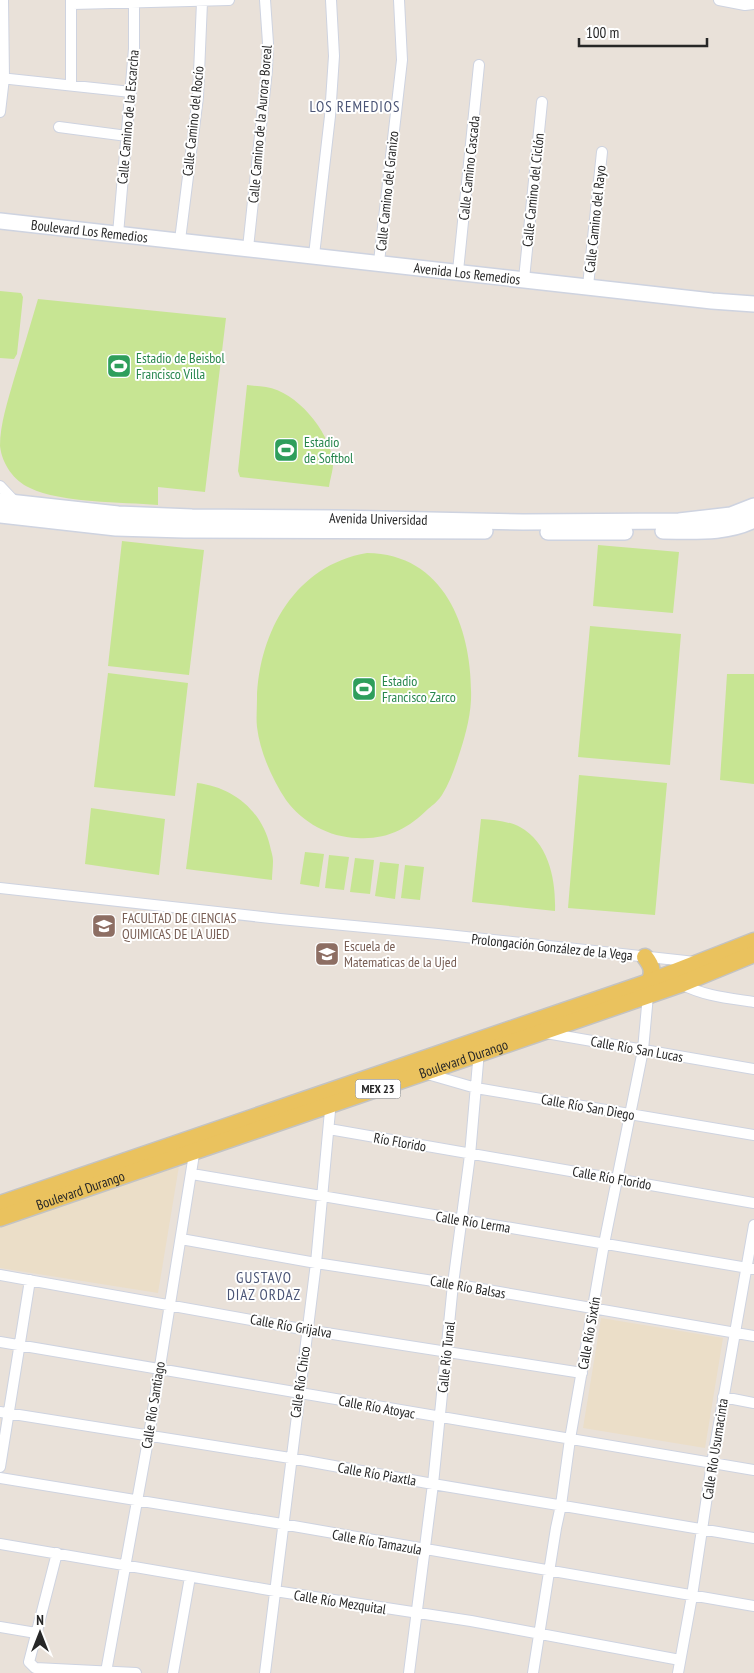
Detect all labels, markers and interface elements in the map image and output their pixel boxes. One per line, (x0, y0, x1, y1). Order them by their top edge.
scale bar (579, 15, 706, 47)
text: 100 m (586, 23, 619, 42)
street label: Calle Camino de la Aurora Boreal (244, 43, 276, 204)
street label: Calle Camino de la Escarcha (113, 49, 143, 185)
street label: Calle Camino del Rocío (178, 65, 208, 177)
district label: LOS REMEDIOS (310, 97, 400, 116)
street label: Calle Camino Cascada (455, 115, 483, 221)
street label: Calle Camino del Granizo (372, 130, 402, 252)
street label: Calle Camino del Ciclón (518, 132, 548, 248)
street label: Calle Camino del Rayo (580, 164, 610, 274)
street label: Boulevard Los Remedios (30, 216, 149, 247)
street label: Avenida Los Remedios (413, 259, 522, 288)
place label: Estadio de Beisbol Francisco Villa (136, 349, 225, 383)
sports icon: Estadio de Beisbol Francisco Villa (106, 353, 132, 379)
place label: Estadio de Softbol (304, 433, 354, 467)
sports icon: Estadio de Softbol (273, 437, 299, 463)
street label: Avenida Universidad (329, 509, 428, 529)
place label: Estadio Francisco Zarco (382, 672, 456, 706)
sports icon: Estadio Francisco Zarco (351, 676, 377, 702)
place label: FACULTAD DE CIENCIAS QUIMICAS DE LA UJED (122, 909, 236, 943)
school or university icon: FACULTAD DE CIENCIAS QUIMICAS DE LA UJED (91, 913, 117, 939)
street label: Prolongación González de la Vega (471, 930, 633, 964)
place label: Escuela de Matematicas de la Ujed (344, 937, 457, 971)
school or university icon: Escuela de Matematicas de la Ujed (314, 941, 340, 967)
street label: Calle Río San Lucas (589, 1032, 685, 1066)
street label: Boulevard Durango (417, 1035, 510, 1083)
road number: MEX 23 (356, 1080, 400, 1098)
street label: Calle Río San Diego (540, 1090, 636, 1124)
street label: Río Florido (372, 1129, 428, 1155)
street label: Calle Río Florido (571, 1162, 653, 1194)
street label: Boulevard Durango (34, 1167, 127, 1214)
street label: Calle Río Lerma (434, 1207, 512, 1237)
district label: GUSTAVO DIAZ ORDAZ (227, 1268, 301, 1304)
street label: Calle Río Balsas (429, 1272, 507, 1303)
street label: Calle Río Sixtín (574, 1295, 604, 1371)
street label: Calle Río Grijalva (249, 1310, 333, 1342)
street label: Calle Río Tunal (433, 1320, 459, 1394)
street label: Calle Río Chico (286, 1345, 314, 1419)
street label: Calle Río Santiago (137, 1360, 169, 1450)
street label: Calle Río Atoyac (337, 1391, 417, 1423)
street label: Calle Río Usumacinta (698, 1397, 732, 1501)
street label: Calle Río Piaxtla (336, 1458, 418, 1490)
street label: Calle Río Tamazula (331, 1525, 423, 1559)
street label: Calle Río Mezquital (293, 1586, 388, 1618)
north arrow (15, 1608, 65, 1658)
text: N (36, 1611, 44, 1629)

